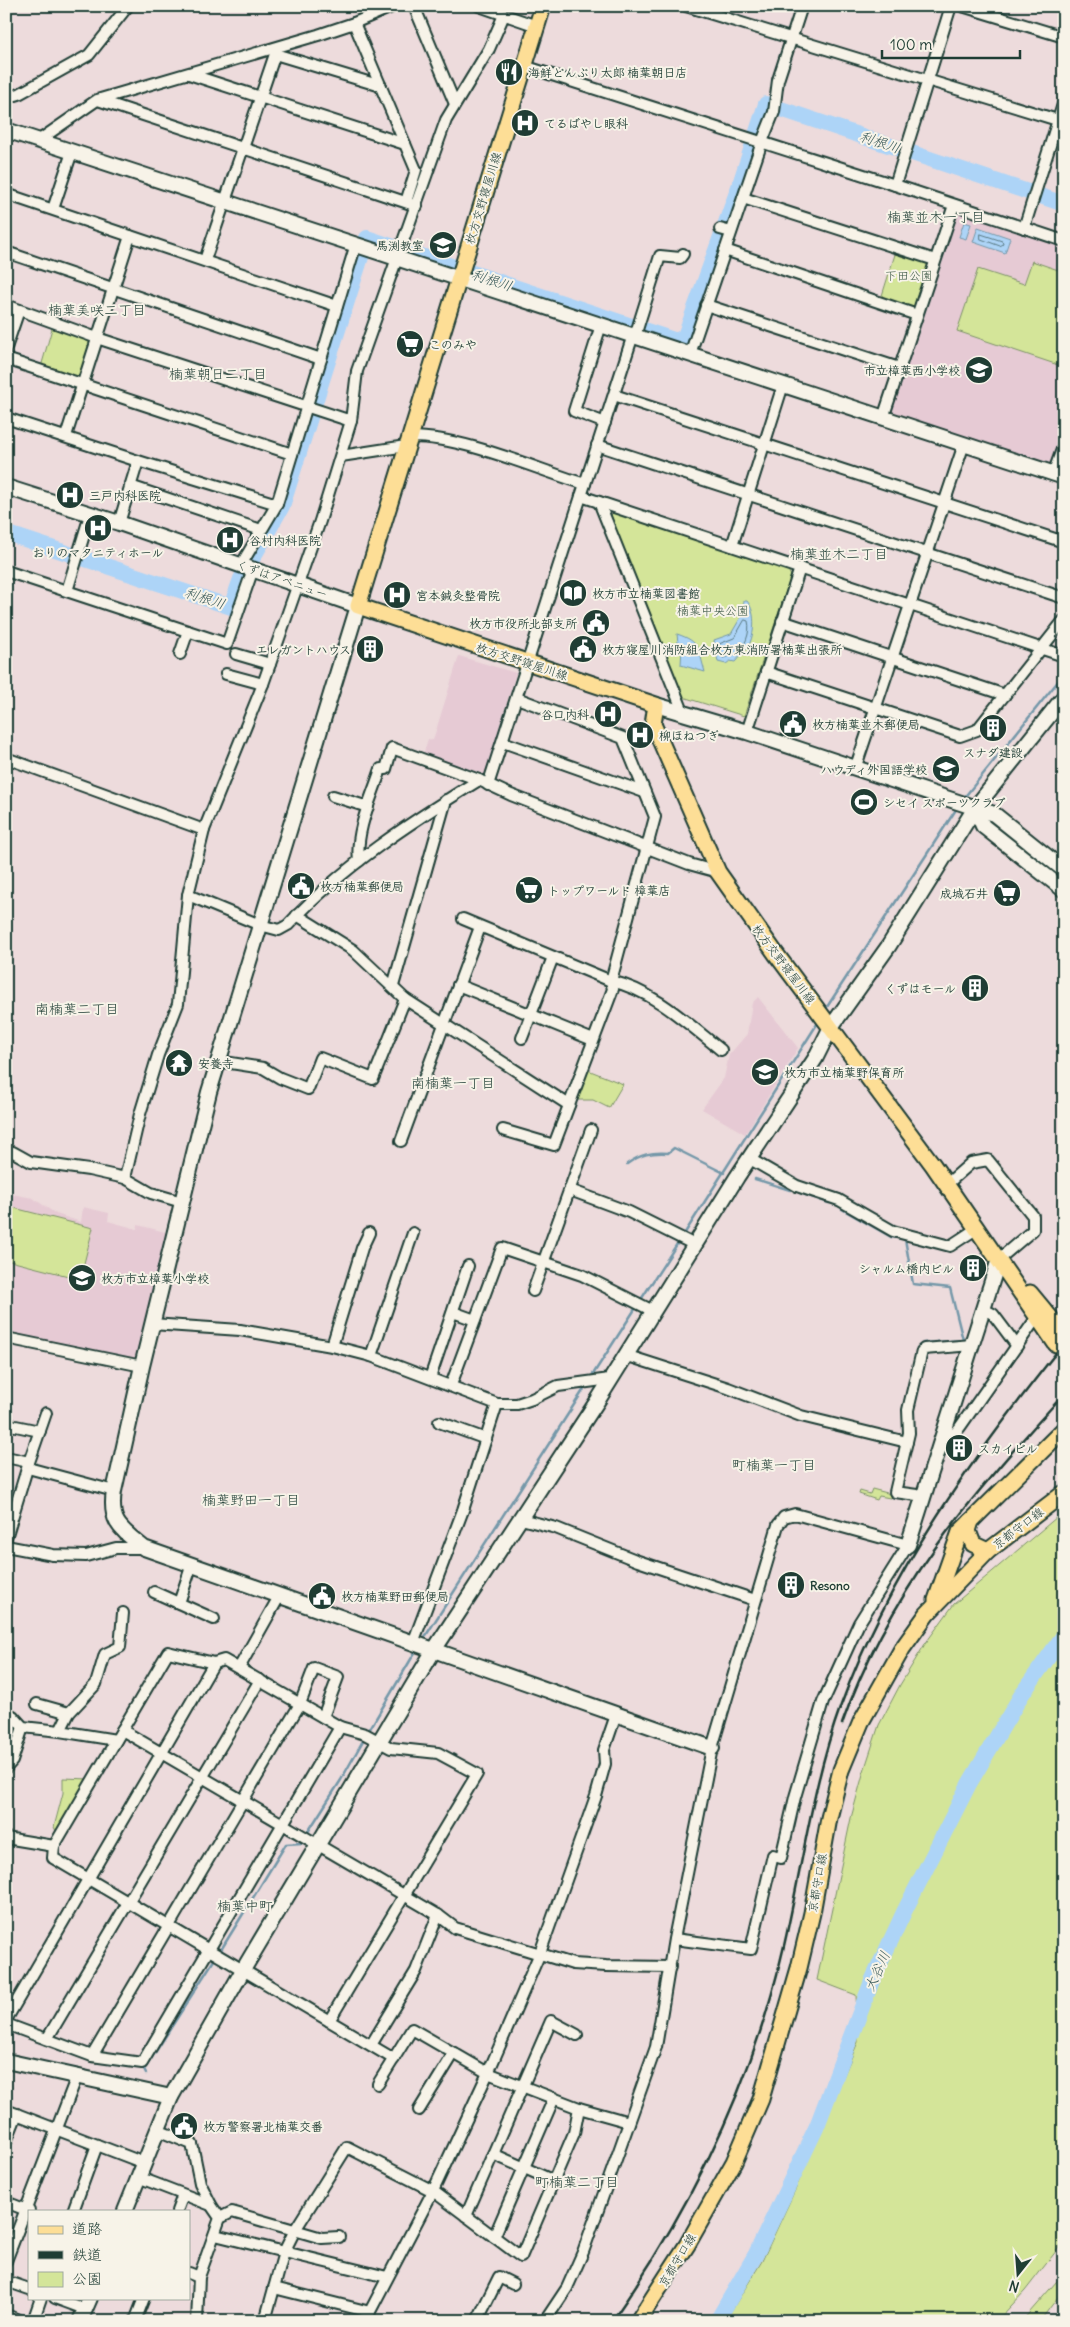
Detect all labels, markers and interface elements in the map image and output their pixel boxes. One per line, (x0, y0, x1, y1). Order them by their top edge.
scale bar (882, 28, 1020, 60)
text: 100 m (890, 35, 932, 54)
restaurant icon: 海鮮どんぶり太郎 楠葉朝日店 (494, 57, 524, 87)
place label: 海鮮どんぶり太郎 楠葉朝日店 (528, 65, 687, 80)
hospital icon: てるばやし眼科 (510, 108, 540, 138)
place label: てるばやし眼科 (544, 116, 628, 131)
water label: 利根川 (857, 127, 903, 157)
street label: 枚方交野寝屋川線 (462, 150, 504, 246)
district label: 楠葉並木一丁目 (887, 208, 985, 226)
school or university icon: 馬渕教室 (428, 230, 458, 260)
place label: 馬渕教室 (376, 238, 424, 253)
water label: 利根川 (469, 265, 515, 295)
park label: 下田公園 (885, 268, 933, 283)
district label: 楠葉美咲二丁目 (48, 301, 146, 319)
supermarket icon: このみや (395, 329, 425, 359)
place label: このみや (429, 337, 477, 352)
school or university icon: 市立樟葉西小学校 (964, 355, 994, 385)
place label: 市立樟葉西小学校 (864, 363, 960, 378)
district label: 楠葉朝日二丁目 (169, 365, 267, 383)
hospital icon: 三戸内科医院 (55, 480, 85, 510)
place label: 三戸内科医院 (89, 488, 161, 503)
hospital icon: おりのマタニティホール (83, 513, 113, 543)
hospital icon: 谷村内科医院 (215, 525, 245, 555)
place label: 谷村内科医院 (249, 533, 321, 548)
place label: おりのマタニティホール (33, 545, 163, 560)
district label: 楠葉並木二丁目 (790, 545, 888, 563)
street label: くずはアベニュー (234, 556, 330, 602)
library icon: 枚方市立楠葉図書館 (558, 578, 588, 608)
hospital icon: 宮本鍼灸整骨院 (382, 580, 412, 610)
water label: 利根川 (182, 583, 228, 613)
place label: 枚方市立楠葉図書館 (592, 586, 700, 601)
place label: 宮本鍼灸整骨院 (416, 588, 500, 603)
park label: 楠葉中央公園 (677, 603, 749, 618)
public building icon: 枚方市役所北部支所 (581, 608, 611, 638)
place label: 枚方市役所北部支所 (469, 616, 578, 631)
building icon: エレガントハウス (355, 634, 385, 664)
public building icon: 枚方寝屋川消防組合枚方東消防署楠葉出張所 (568, 634, 598, 664)
street label: 枚方交野寝屋川線 (474, 639, 570, 683)
place label: エレガントハウス (256, 642, 351, 657)
place label: 枚方寝屋川消防組合枚方東消防署楠葉出張所 (602, 642, 843, 657)
hospital icon: 谷口内科 (593, 699, 623, 729)
place label: 谷口内科 (541, 707, 589, 722)
public building icon: 枚方楠葉並木郵便局 (778, 709, 808, 739)
building icon: スナダ建設 (978, 713, 1008, 743)
place label: 枚方楠葉並木郵便局 (812, 717, 920, 732)
hospital icon: 柳ほねつぎ (625, 720, 655, 750)
place label: 柳ほねつぎ (659, 728, 719, 743)
place label: スナダ建設 (963, 745, 1023, 760)
school or university icon: ハウディ外国語学校 (931, 754, 961, 784)
place label: ハウディ外国語学校 (820, 762, 927, 777)
sports icon: シセイ スポーツクラブ (849, 787, 879, 817)
place label: シセイ スポーツクラブ (883, 795, 1006, 810)
public building icon: 枚方楠葉郵便局 (286, 871, 316, 901)
supermarket icon: トップワールド 樟葉店 (514, 875, 544, 905)
supermarket icon: 成城石井 (992, 878, 1022, 908)
place label: 枚方楠葉郵便局 (320, 879, 404, 894)
place label: トップワールド 樟葉店 (548, 883, 670, 898)
place label: 成城石井 (940, 886, 988, 901)
street label: 枚方交野寝屋川線 (749, 921, 819, 1007)
building icon: くずはモール (960, 973, 990, 1003)
place label: くずはモール (884, 981, 956, 996)
district label: 南楠葉二丁目 (35, 1000, 119, 1018)
temple icon: 安養寺 (164, 1048, 194, 1078)
place label: 安養寺 (198, 1056, 234, 1071)
school or university icon: 枚方市立楠葉野保育所 (750, 1057, 780, 1087)
place label: 枚方市立楠葉野保育所 (784, 1065, 905, 1080)
district label: 南楠葉一丁目 (411, 1074, 495, 1092)
building icon: シャルム橋内ビル (958, 1253, 988, 1283)
place label: シャルム橋内ビル (859, 1261, 954, 1276)
school or university icon: 枚方市立樟葉小学校 (67, 1263, 97, 1293)
place label: 枚方市立樟葉小学校 (101, 1271, 209, 1286)
building icon: スカイビル (944, 1433, 974, 1463)
place label: スカイビル (978, 1441, 1038, 1456)
district label: 町楠葉一丁目 (732, 1456, 816, 1474)
district label: 楠葉野田一丁目 (202, 1491, 300, 1509)
street label: 京都守口線 (990, 1504, 1046, 1552)
building icon: Resono (776, 1570, 806, 1600)
place label: Resono (810, 1578, 850, 1593)
public building icon: 枚方楠葉野田郵便局 (307, 1581, 337, 1611)
place label: 枚方楠葉野田郵便局 (341, 1589, 449, 1604)
street label: 京都守口線 (804, 1852, 830, 1914)
district label: 楠葉中町 (217, 1897, 273, 1915)
water label: 大谷川 (860, 1948, 894, 1994)
public building icon: 枚方警察署北楠葉交番 (169, 2111, 199, 2141)
place label: 枚方警察署北楠葉交番 (203, 2119, 323, 2134)
district label: 町楠葉二丁目 (535, 2173, 619, 2191)
legend (28, 2210, 190, 2300)
text: 道路 (72, 2219, 102, 2238)
street label: 京都守口線 (655, 2230, 699, 2290)
text: 鉄道 (72, 2245, 102, 2264)
north arrow (992, 2250, 1042, 2300)
text: 公園 (72, 2269, 102, 2288)
text: N (1007, 2276, 1021, 2296)

